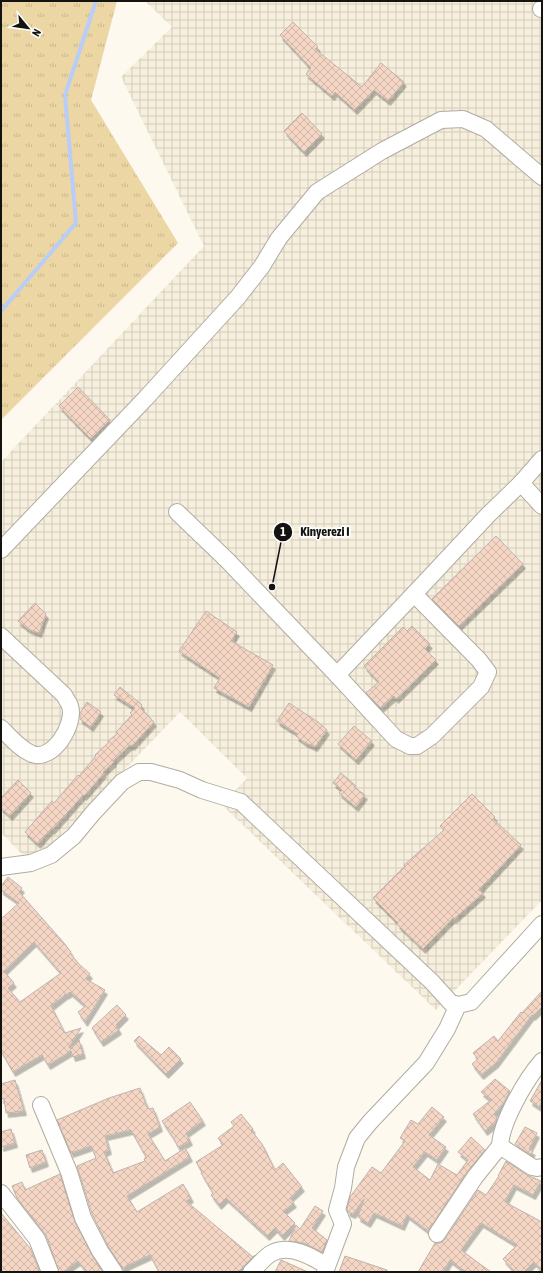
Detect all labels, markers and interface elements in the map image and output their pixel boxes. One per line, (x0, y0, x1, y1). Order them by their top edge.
north arrow (8, 8, 48, 48)
text: N (30, 27, 44, 39)
callout: Kinyerezi I (273, 519, 358, 544)
text: Kinyerezi I (300, 524, 350, 539)
text: 1 (280, 525, 286, 539)

